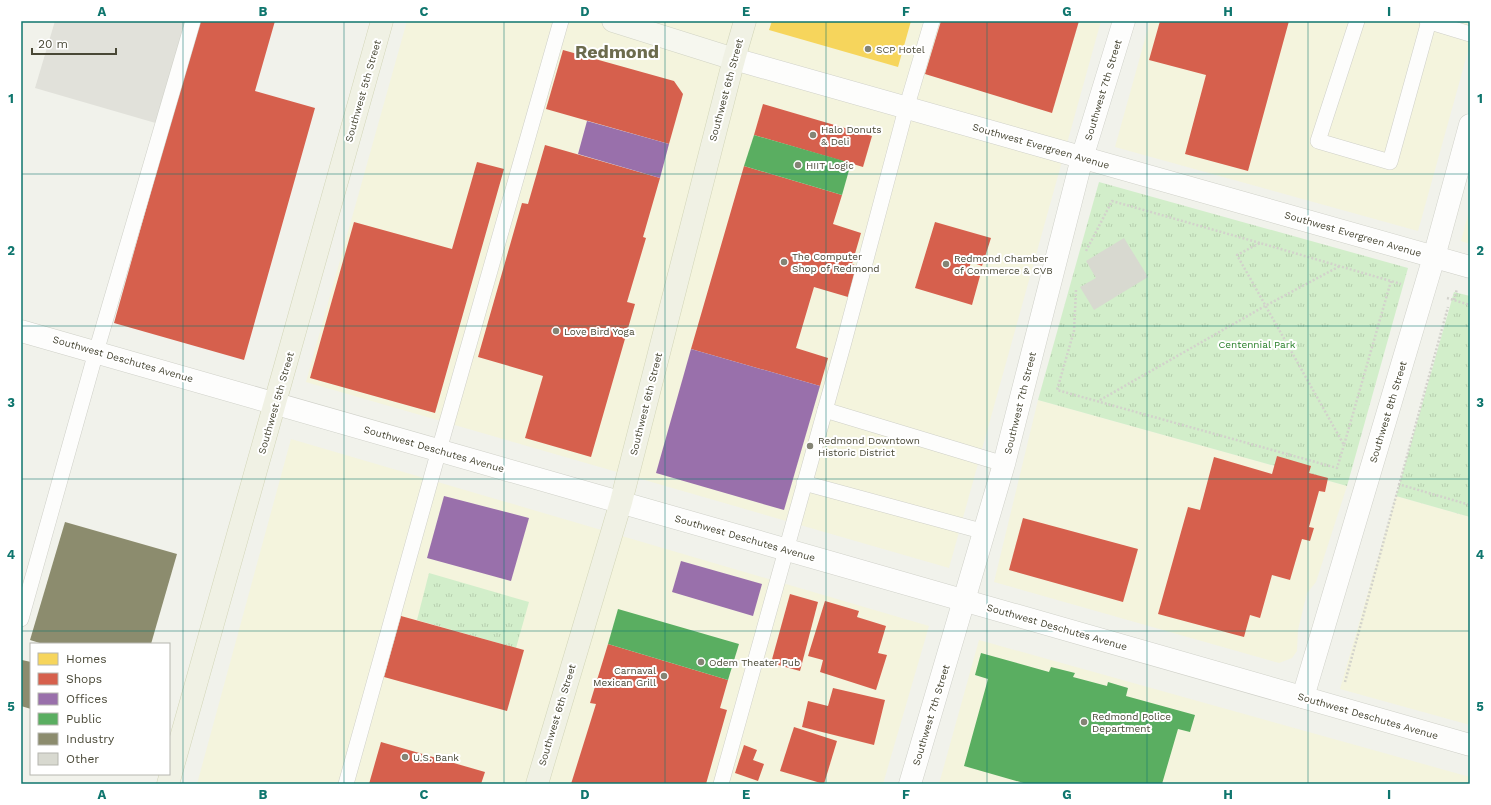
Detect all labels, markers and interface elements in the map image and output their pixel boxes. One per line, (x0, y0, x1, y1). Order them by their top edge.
text: A (98, 4, 107, 19)
text: B (259, 4, 268, 19)
text: C (420, 4, 429, 19)
text: D (580, 4, 590, 19)
text: E (742, 4, 750, 19)
text: F (902, 4, 910, 19)
text: G (1062, 4, 1072, 19)
text: H (1223, 4, 1233, 19)
text: I (1387, 4, 1391, 19)
scale bar (32, 30, 116, 56)
text: 20 m (38, 37, 68, 51)
street label: Southwest 6th Street (707, 37, 745, 142)
street label: Southwest 5th Street (343, 38, 383, 143)
street label: Southwest 7th Street (1082, 38, 1124, 142)
district label: Redmond (575, 41, 659, 62)
marker: SCP Hotel (863, 44, 873, 54)
place label: SCP Hotel (876, 44, 925, 55)
text: 1 (8, 91, 14, 106)
text: 1 (1477, 91, 1483, 106)
street label: Southwest Evergreen Avenue (971, 121, 1111, 171)
place label: Halo Donuts & Deli (821, 124, 881, 147)
marker: Halo Donuts & Deli (808, 130, 818, 140)
marker: HIIT Logic (793, 160, 803, 170)
place label: HIIT Logic (806, 160, 854, 171)
street label: Southwest Evergreen Avenue (1283, 209, 1423, 259)
text: 2 (7, 243, 15, 258)
text: 2 (1476, 243, 1484, 258)
place label: The Computer Shop of Redmond (792, 251, 880, 274)
place label: Redmond Chamber of Commerce & CVB (954, 253, 1053, 276)
marker: The Computer Shop of Redmond (779, 257, 789, 267)
marker: Redmond Chamber of Commerce & CVB (941, 259, 951, 269)
marker: Love Bird Yoga (551, 326, 561, 336)
place label: Love Bird Yoga (564, 326, 635, 337)
street label: Southwest Deschutes Avenue (52, 334, 195, 384)
park label: Centennial Park (1218, 339, 1296, 350)
street label: Southwest 5th Street (256, 350, 296, 455)
street label: Southwest 7th Street (1002, 350, 1038, 455)
street label: Southwest 6th Street (628, 351, 664, 457)
street label: Southwest 8th Street (1367, 359, 1409, 464)
text: 3 (7, 395, 15, 410)
text: 3 (1476, 395, 1484, 410)
street label: Southwest Deschutes Avenue (363, 424, 506, 474)
place label: Redmond Downtown Historic District (818, 435, 920, 458)
marker: Redmond Downtown Historic District (805, 441, 815, 451)
street label: Southwest Deschutes Avenue (674, 513, 817, 563)
text: 4 (7, 547, 16, 562)
text: 4 (1476, 547, 1485, 562)
street label: Southwest Deschutes Avenue (986, 602, 1129, 652)
legend (30, 643, 170, 775)
text: Homes (66, 652, 107, 666)
marker: Odem Theater Pub (696, 657, 706, 667)
place label: Odem Theater Pub (709, 657, 800, 668)
street label: Southwest 6th Street (536, 662, 578, 767)
street label: Southwest 7th Street (910, 663, 952, 767)
place label: Carnaval Mexican Grill (593, 665, 656, 688)
marker: Carnaval Mexican Grill (659, 671, 669, 681)
text: Shops (66, 672, 102, 686)
street label: Southwest Deschutes Avenue (1297, 691, 1440, 741)
text: Offices (66, 692, 108, 706)
text: 5 (7, 699, 15, 714)
text: 5 (1476, 699, 1484, 714)
place label: Redmond Police Department (1092, 711, 1171, 734)
text: Public (66, 712, 102, 726)
marker: Redmond Police Department (1079, 717, 1089, 727)
text: Industry (66, 732, 115, 746)
text: Other (66, 752, 99, 766)
marker: U.S. Bank (400, 752, 410, 762)
place label: U.S. Bank (413, 752, 459, 763)
text: A (98, 787, 107, 802)
text: B (259, 787, 268, 802)
text: C (420, 787, 429, 802)
text: D (580, 787, 590, 802)
text: E (742, 787, 750, 802)
text: F (902, 787, 910, 802)
text: G (1062, 787, 1072, 802)
text: H (1223, 787, 1233, 802)
text: I (1387, 787, 1391, 802)

